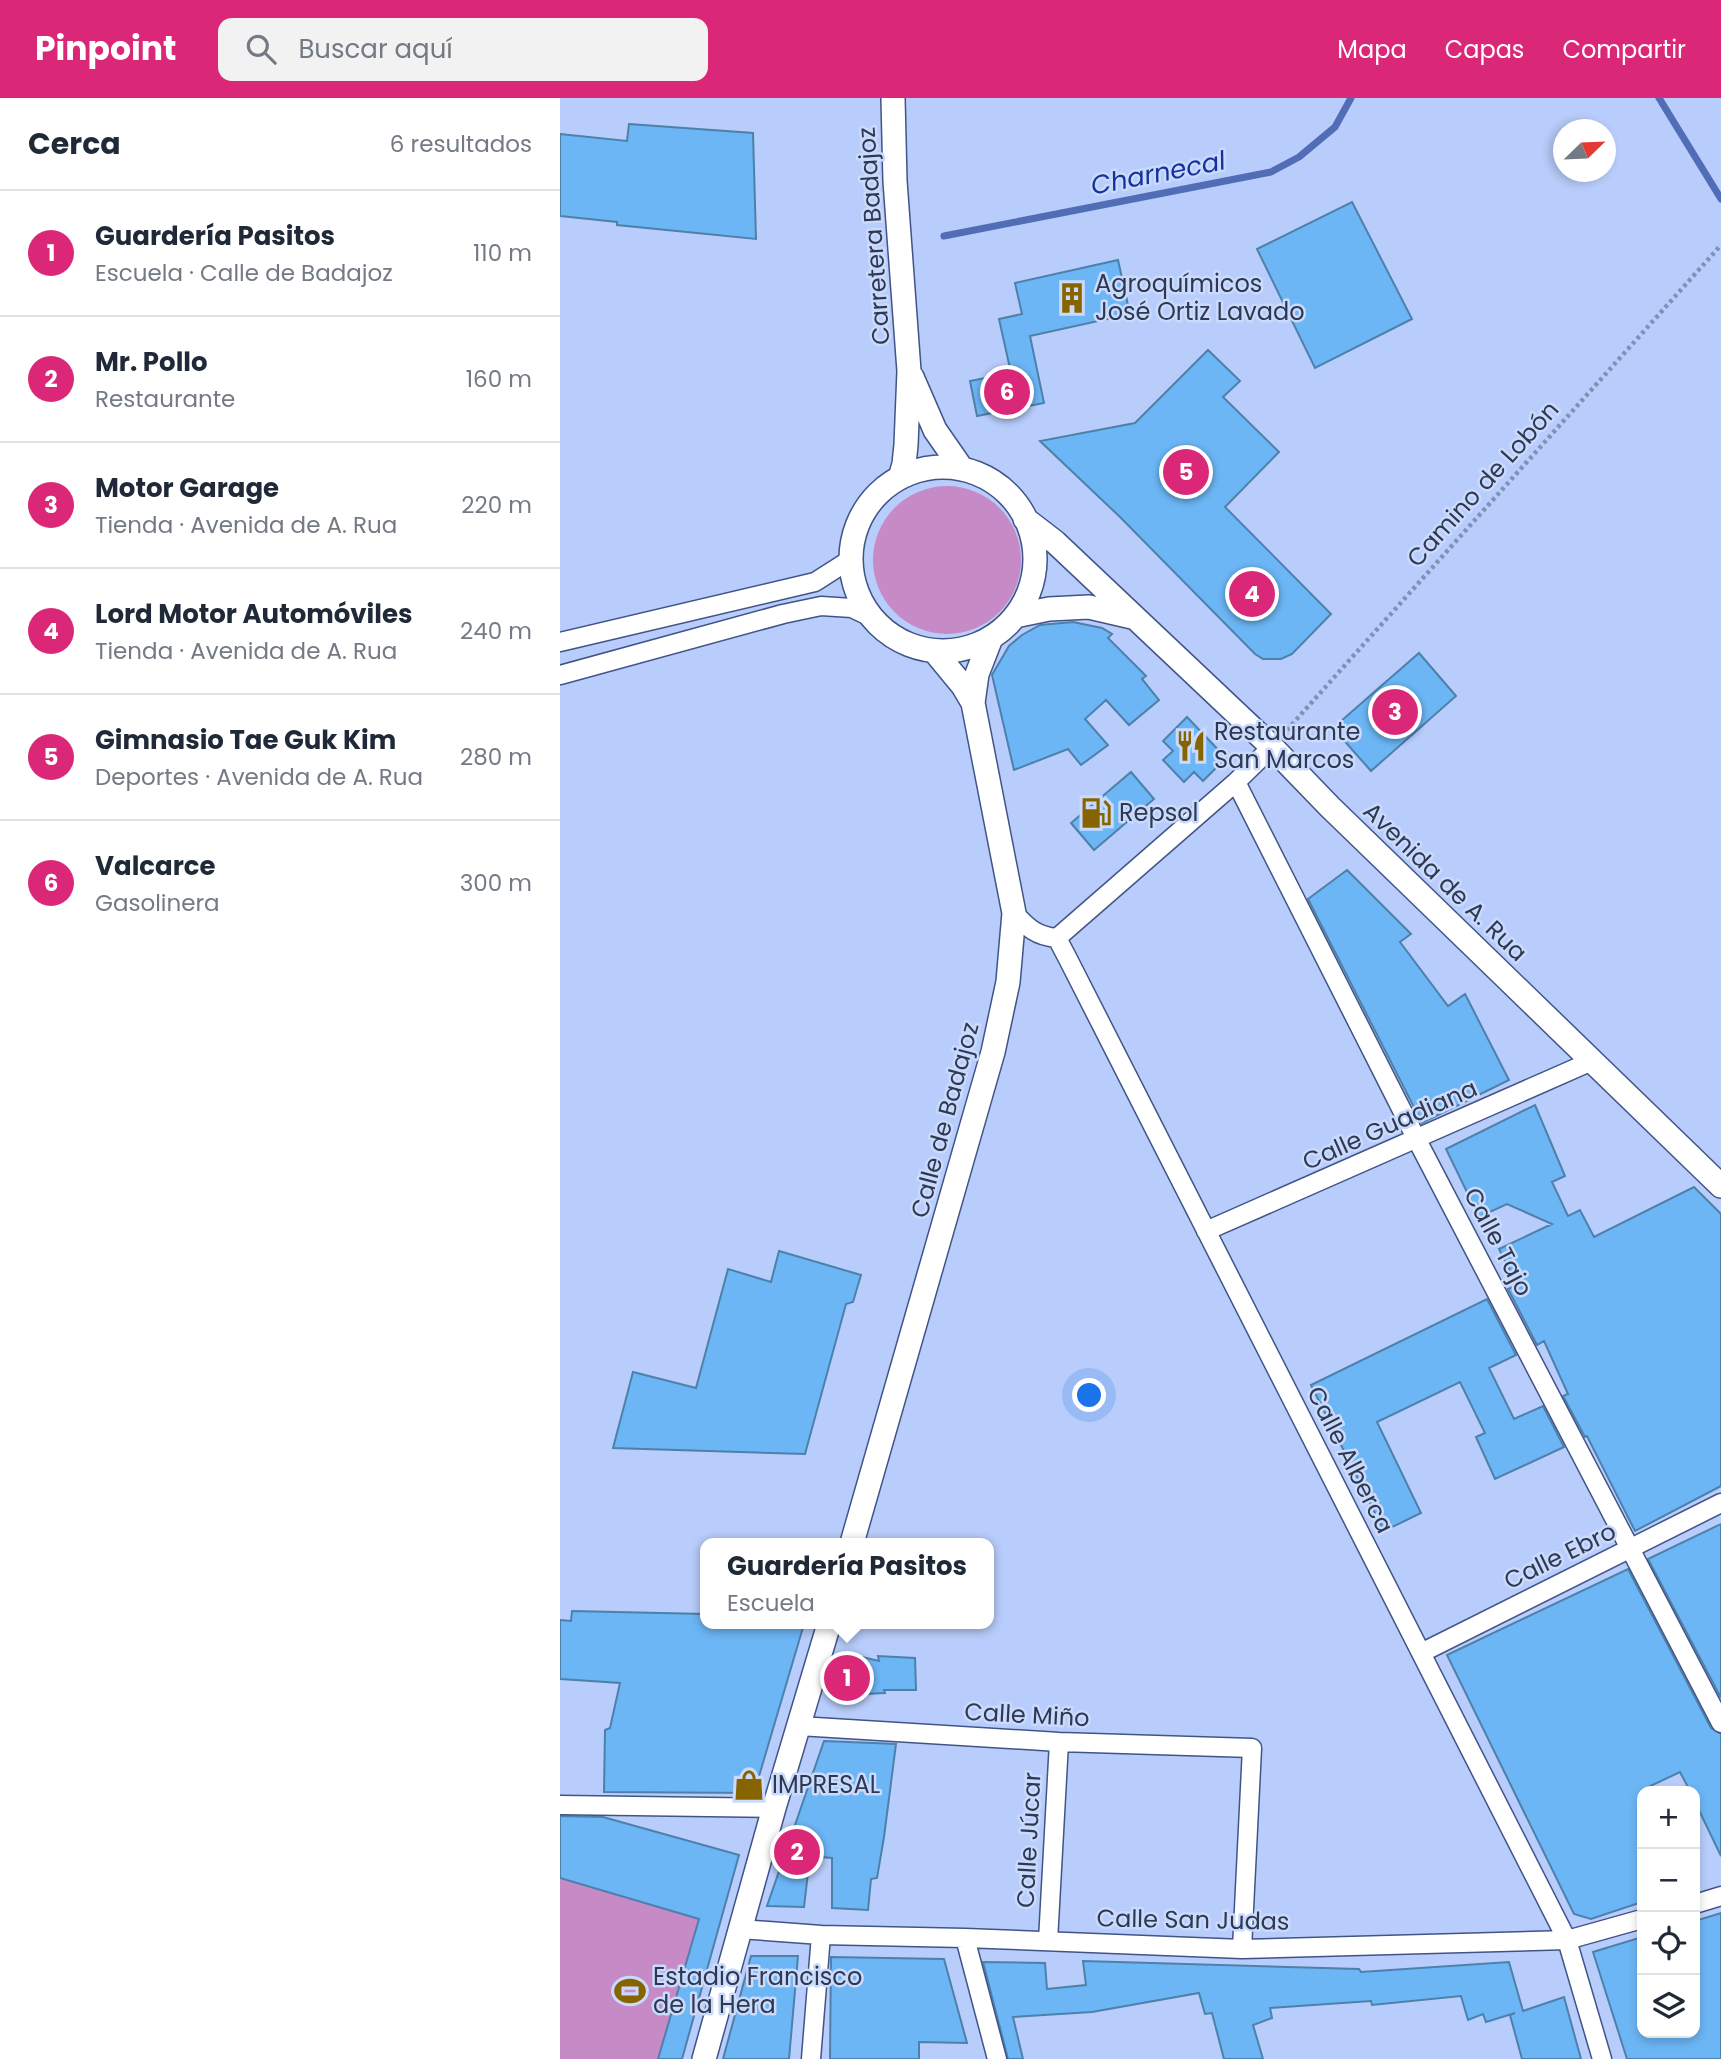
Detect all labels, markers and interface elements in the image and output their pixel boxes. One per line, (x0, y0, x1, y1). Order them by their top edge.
search box (218, 18, 708, 81)
text: Pinpoint (35, 25, 176, 72)
icon: search (242, 30, 280, 68)
text: Buscar aquí (298, 31, 453, 67)
text: Mapa (1337, 33, 1407, 66)
text: Capas (1445, 33, 1524, 66)
text: Compartir (1562, 33, 1686, 66)
north arrow (1553, 119, 1616, 182)
text: Cerca (28, 122, 121, 165)
street label: Carretera Badajoz (849, 126, 898, 346)
text: 6 resultados (390, 128, 532, 160)
water label: Charnecal (1088, 142, 1229, 204)
text: Guardería Pasitos (95, 218, 335, 254)
text: 1 (47, 237, 55, 269)
text: 110 m (473, 237, 532, 269)
text: Escuela · Calle de Badajoz (95, 257, 393, 289)
place label: Agroquímicos José Ortiz Lavado (1095, 267, 1305, 328)
building icon: Agroquímicos José Ortiz Lavado (1055, 281, 1089, 315)
text: Mr. Pollo (95, 344, 208, 380)
text: 2 (44, 363, 58, 395)
text: 160 m (466, 363, 532, 395)
pin: 6 (984, 366, 1030, 418)
text: Restaurante (95, 383, 235, 415)
street label: Camino de Lobón (1399, 394, 1566, 574)
pin: 5 (1163, 446, 1209, 498)
text: Motor Garage (95, 470, 279, 506)
text: 3 (44, 489, 58, 521)
text: 220 m (461, 489, 532, 521)
text: Tienda · Avenida de A. Rua (95, 509, 397, 541)
pin: 4 (1229, 568, 1275, 620)
text: Lord Motor Automóviles (95, 596, 413, 632)
text: 4 (43, 615, 59, 647)
text: 240 m (460, 615, 532, 647)
text: Tienda · Avenida de A. Rua (95, 635, 397, 667)
pin: 3 (1372, 686, 1418, 738)
place label: Restaurante San Marcos (1214, 715, 1360, 776)
text: Gimnasio Tae Guk Kim (95, 722, 396, 758)
restaurant icon: Restaurante San Marcos (1174, 729, 1208, 763)
text: 5 (44, 741, 58, 773)
text: 280 m (460, 741, 532, 773)
text: Deportes · Avenida de A. Rua (95, 761, 423, 793)
street label: Avenida de A. Rua (1356, 795, 1534, 969)
fuel station icon: Repsol (1079, 796, 1113, 830)
place label: Repsol (1119, 796, 1199, 829)
text: Valcarce (95, 848, 216, 884)
text: 6 (44, 867, 58, 899)
text: 300 m (460, 867, 532, 899)
text: Gasolinera (95, 887, 220, 919)
street label: Calle de Badajoz (903, 1019, 986, 1221)
street label: Calle Guadiana (1297, 1071, 1482, 1178)
street label: Calle Tajo (1456, 1182, 1541, 1302)
your location (1072, 1378, 1106, 1412)
street label: Calle Alberca (1299, 1381, 1402, 1539)
street label: Calle Ebro (1498, 1514, 1621, 1597)
popup (700, 1538, 994, 1629)
text: Guardería Pasitos (727, 1548, 967, 1584)
text: Escuela (727, 1587, 815, 1619)
pin: 1 (824, 1652, 870, 1704)
street label: Calle Miño (964, 1695, 1090, 1734)
shop icon: IMPRESAL (732, 1768, 766, 1802)
place label: IMPRESAL (772, 1768, 880, 1801)
street label: Calle Júcar (1008, 1771, 1049, 1909)
map controls (1637, 1786, 1700, 2038)
button: + (1637, 1786, 1700, 1849)
pin: 2 (774, 1826, 820, 1878)
button: − (1637, 1849, 1700, 1912)
street label: Calle San Judas (1096, 1901, 1290, 1938)
button: locate (1637, 1912, 1700, 1975)
place label: Estadio Francisco de la Hera (653, 1960, 862, 2021)
sports icon: Estadio Francisco de la Hera (613, 1974, 647, 2008)
button: layers (1637, 1975, 1700, 2038)

